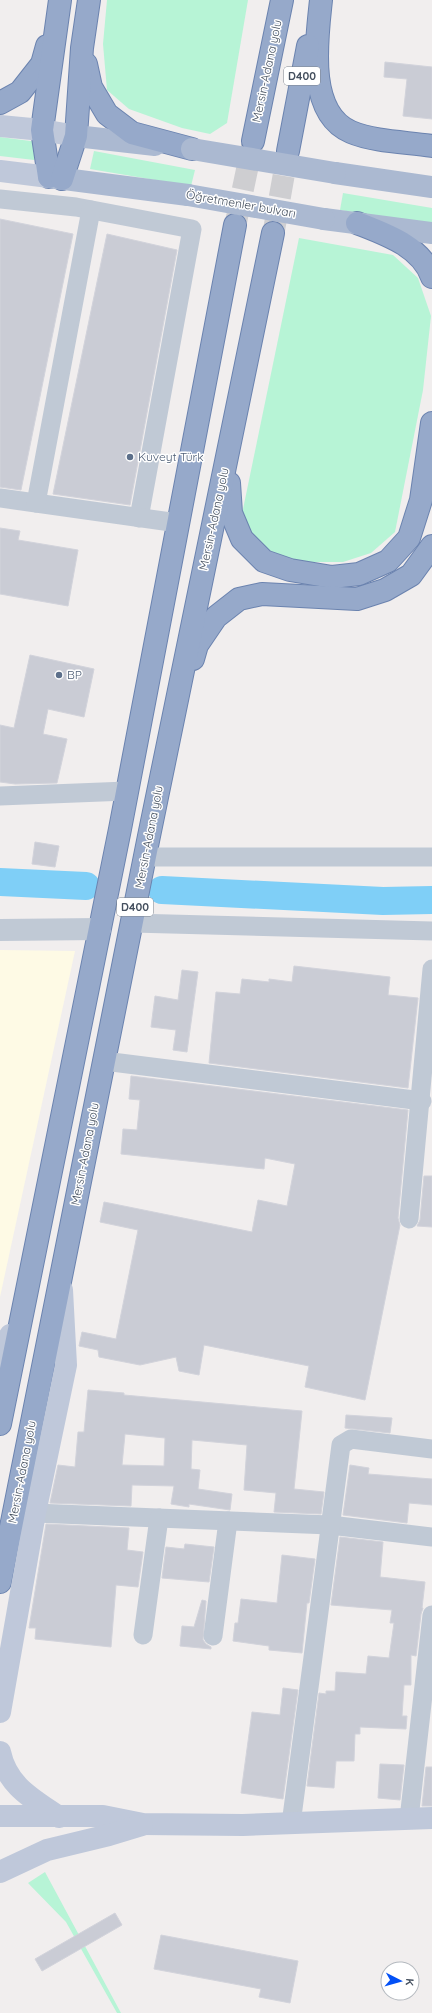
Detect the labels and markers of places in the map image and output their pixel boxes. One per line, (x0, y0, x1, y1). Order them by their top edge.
place label: Kuveyt Türk (138, 449, 204, 464)
marker: Kuveyt Türk (125, 452, 135, 462)
place label: BP (67, 667, 82, 682)
marker: BP (54, 670, 64, 680)

